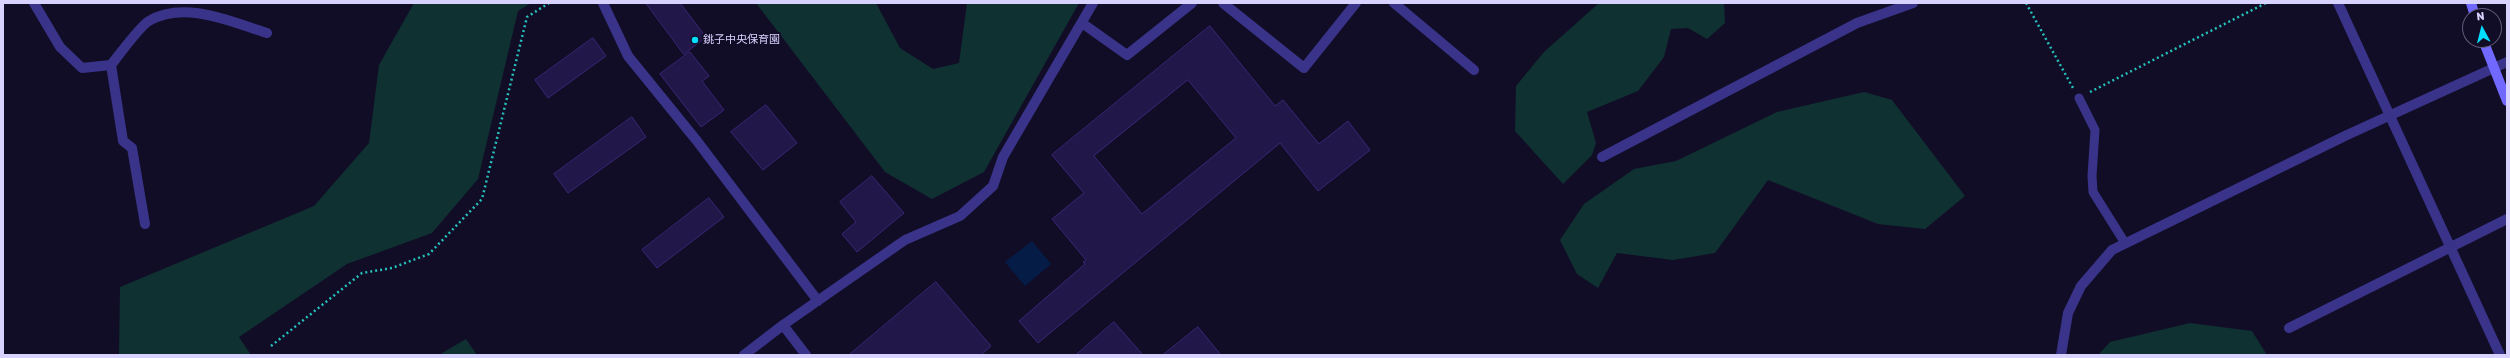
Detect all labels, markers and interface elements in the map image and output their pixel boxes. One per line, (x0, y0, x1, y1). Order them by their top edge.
north arrow (2462, 8, 2502, 48)
text: N (2476, 10, 2485, 24)
place label: 銚子中央保育園 (703, 33, 780, 47)
marker: 銚子中央保育園 (690, 35, 700, 45)

